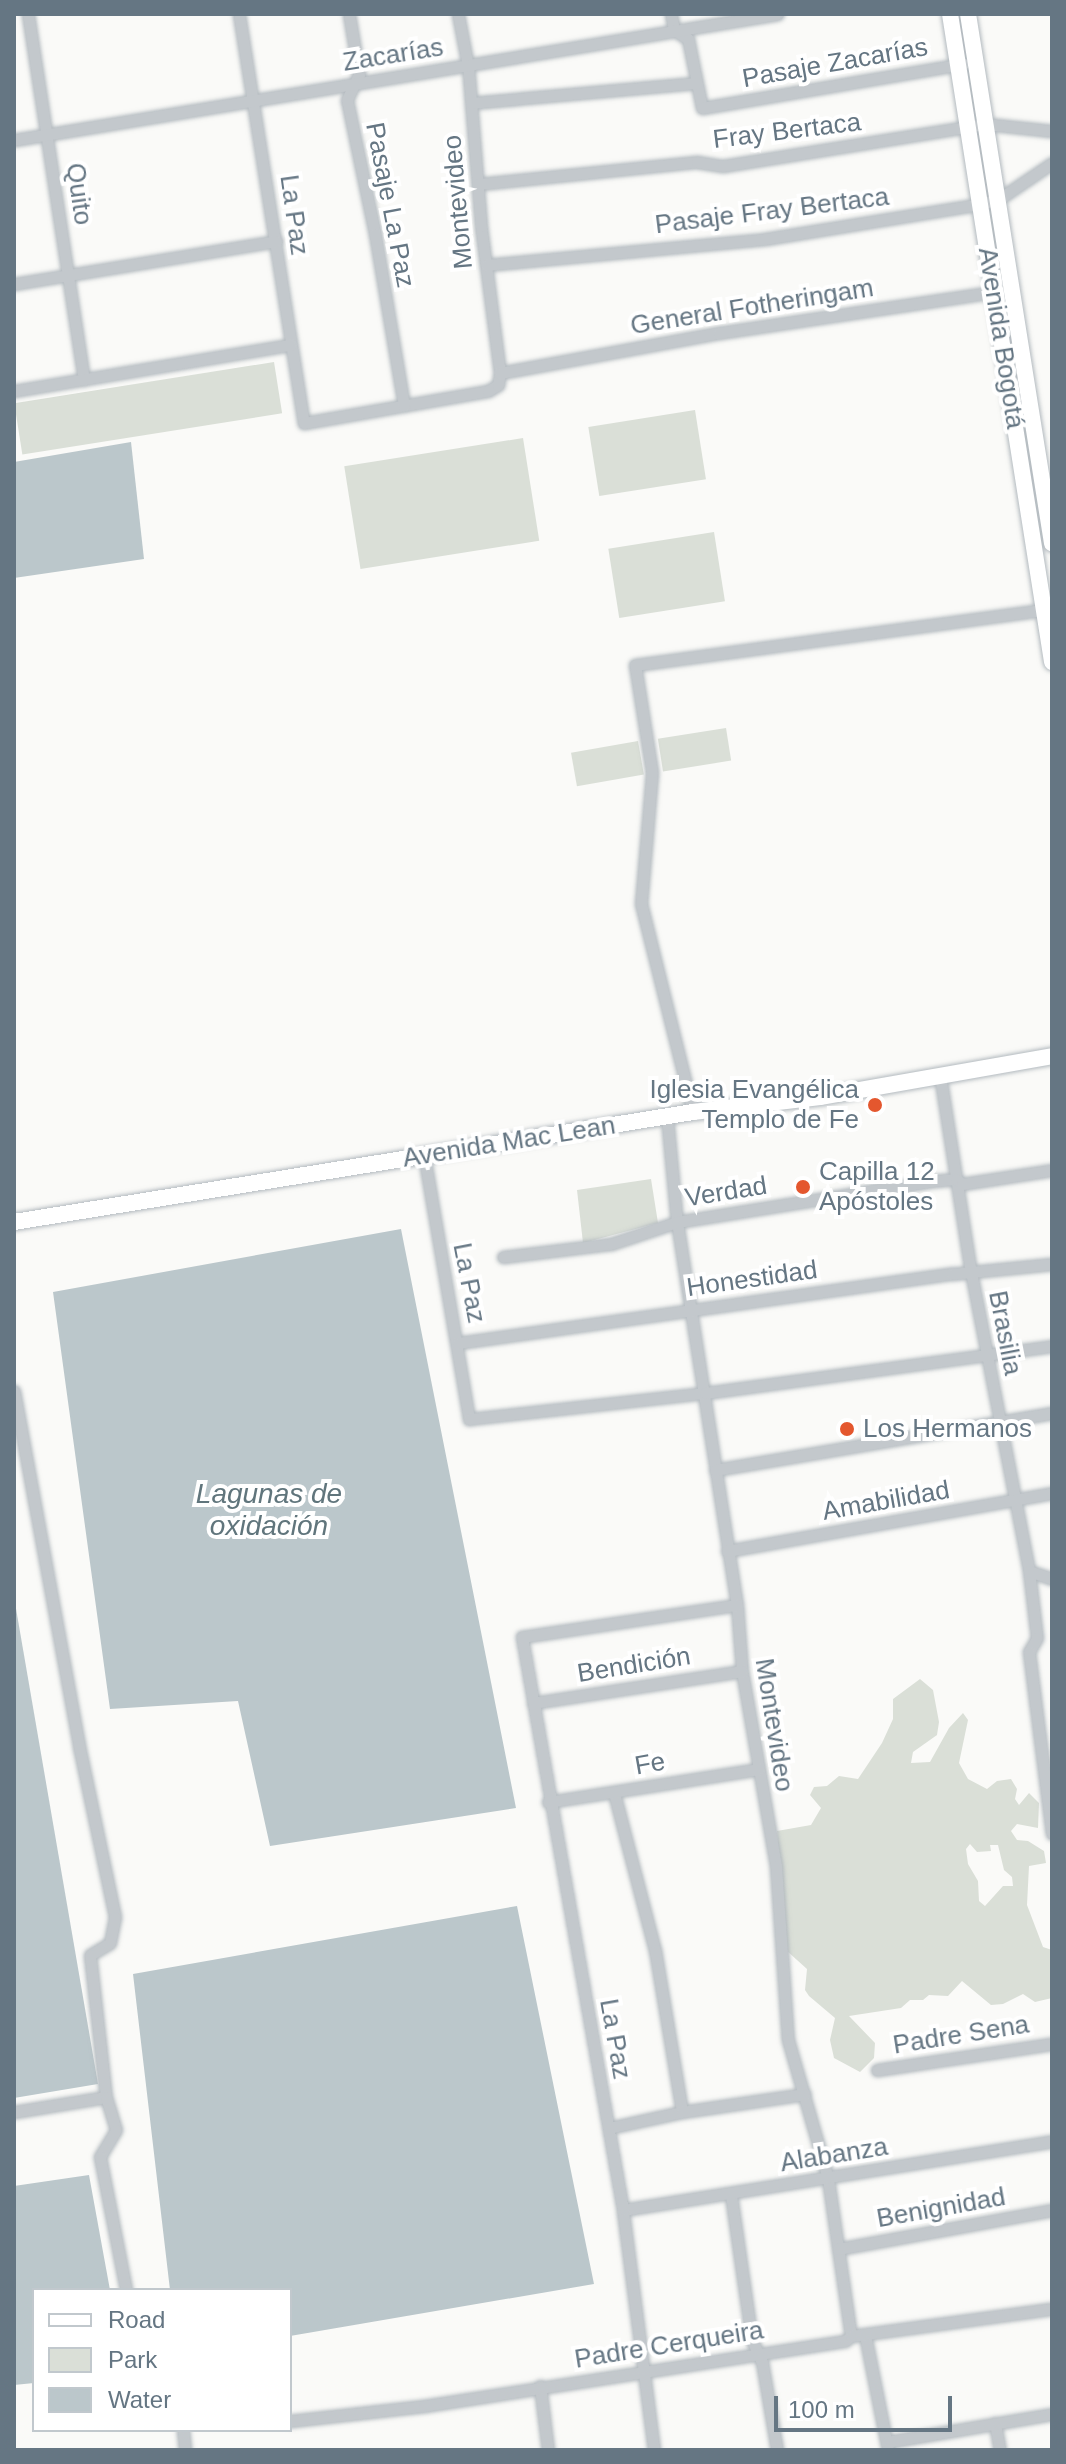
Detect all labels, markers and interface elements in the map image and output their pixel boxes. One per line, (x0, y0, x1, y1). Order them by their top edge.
street label: Pasaje Zacarías (740, 31, 930, 95)
street label: Zacarías (341, 32, 445, 78)
street label: Fray Bertaca (711, 106, 863, 156)
street label: Pasaje La Paz (359, 120, 421, 290)
street label: Montevideo (437, 134, 479, 270)
street label: Quito (59, 161, 99, 227)
street label: La Paz (273, 173, 315, 257)
street label: Pasaje Fray Bertaca (653, 181, 891, 241)
street label: Avenida Bogotá (971, 245, 1031, 431)
street label: General Fotheringam (628, 272, 876, 342)
place label: Iglesia Evangélica Templo de Fe (649, 1074, 859, 1136)
marker: Iglesia Evangélica Templo de Fe (866, 1096, 884, 1114)
street label: Avenida Mac Lean (400, 1110, 618, 1174)
place label: Capilla 12 Apóstoles (819, 1156, 935, 1218)
street label: Verdad (683, 1170, 769, 1214)
marker: Capilla 12 Apóstoles (794, 1178, 812, 1196)
street label: La Paz (446, 1240, 492, 1326)
street label: Honestidad (685, 1254, 819, 1304)
street label: Brasilia (982, 1288, 1028, 1378)
place label: Los Hermanos (863, 1413, 1032, 1445)
marker: Los Hermanos (838, 1420, 856, 1438)
street label: Amabilidad (820, 1474, 952, 1528)
water label: Lagunas de oxidación (196, 1477, 342, 1543)
street label: Bendición (575, 1641, 693, 1689)
street label: Montevideo (748, 1656, 800, 1794)
street label: Fe (632, 1746, 668, 1782)
street label: La Paz (593, 1996, 637, 2082)
street label: Padre Sena (891, 2009, 1031, 2061)
street label: Alabanza (778, 2131, 890, 2179)
street label: Benignidad (874, 2181, 1008, 2235)
legend (32, 2288, 292, 2432)
text: Road (108, 2306, 165, 2333)
street label: Padre Cerqueira (572, 2315, 766, 2375)
text: Park (108, 2346, 157, 2373)
scale bar (778, 2380, 956, 2430)
text: Water (108, 2386, 171, 2413)
text: 100 m (788, 2396, 855, 2423)

